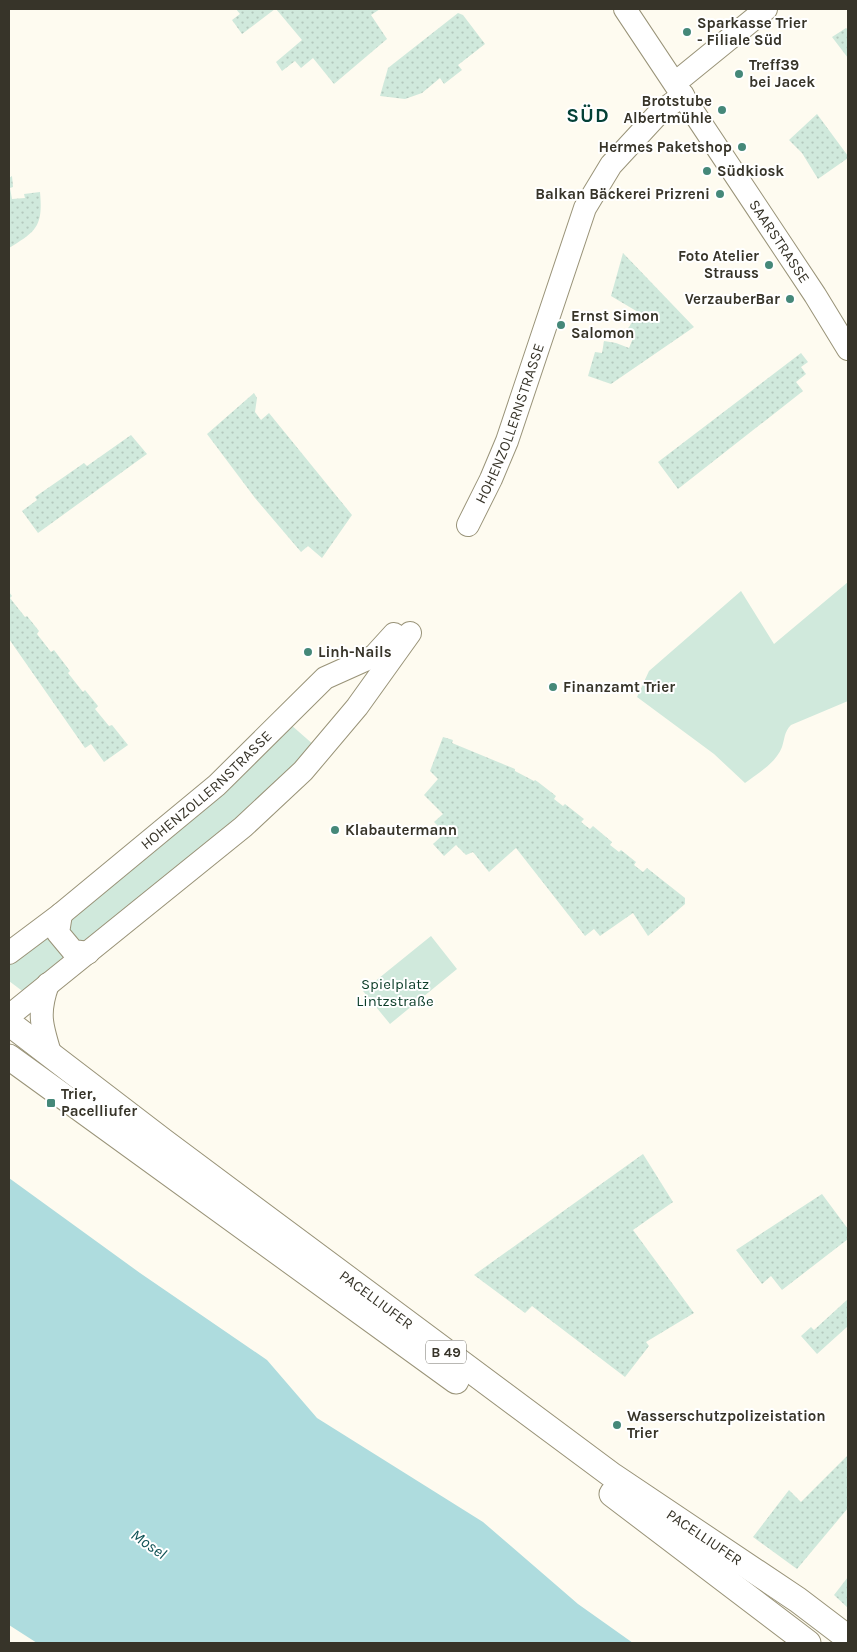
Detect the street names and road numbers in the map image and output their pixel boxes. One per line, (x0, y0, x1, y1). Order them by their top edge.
street label: SAARSTRASSE (745, 196, 814, 287)
street label: HOHENZOLLERNSTRASSE (471, 341, 548, 507)
street label: HOHENZOLLERNSTRASSE (137, 727, 276, 853)
street label: PACELLIUFER (336, 1266, 417, 1333)
road number: B 49 (426, 1340, 466, 1364)
street label: PACELLIUFER (663, 1505, 746, 1569)

